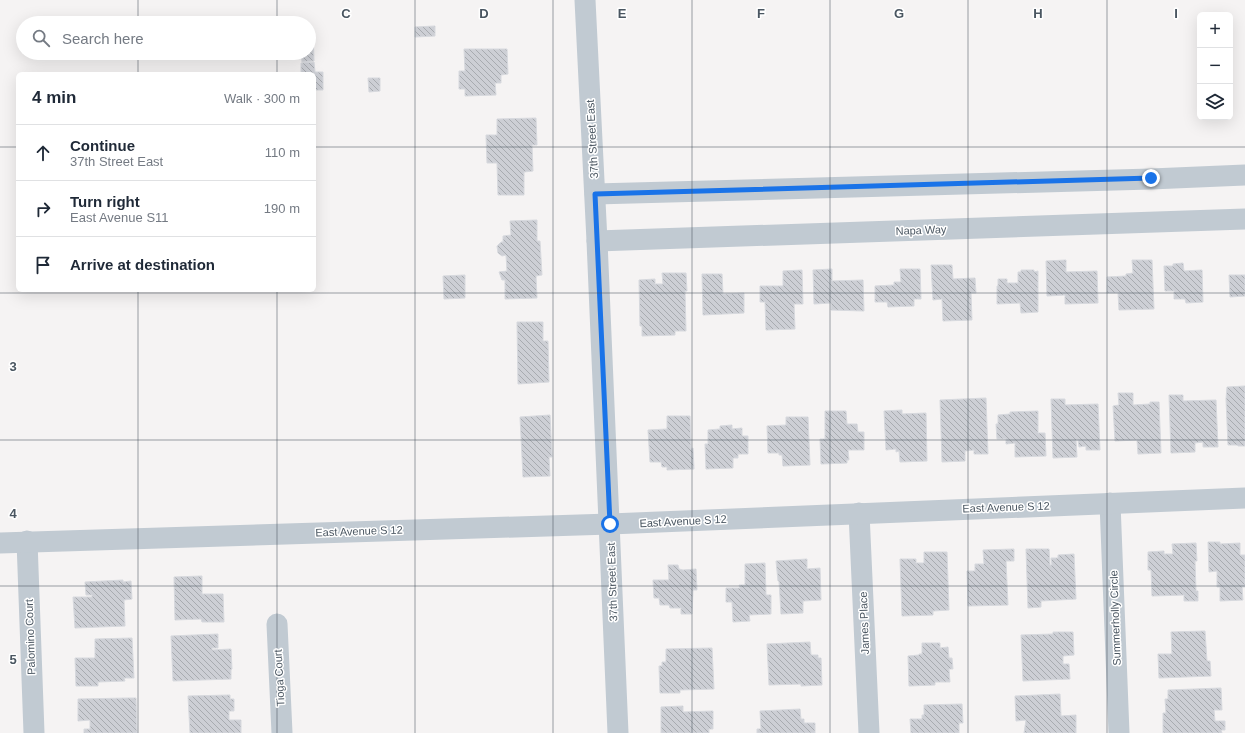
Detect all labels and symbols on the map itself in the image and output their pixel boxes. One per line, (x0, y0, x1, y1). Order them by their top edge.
text: C (341, 6, 351, 21)
text: D (479, 6, 489, 21)
text: E (618, 6, 627, 21)
text: F (757, 6, 765, 21)
text: G (894, 6, 904, 21)
text: H (1033, 6, 1043, 21)
text: I (1174, 6, 1178, 21)
street label: 37th Street East (584, 99, 600, 179)
route end (1142, 169, 1160, 187)
street label: Napa Way (895, 223, 947, 237)
text: 3 (9, 359, 17, 374)
street label: East Avenue S 12 (962, 499, 1050, 515)
text: 4 (9, 506, 17, 521)
street label: East Avenue S 12 (639, 513, 727, 529)
route start (601, 515, 619, 533)
street label: East Avenue S 12 (315, 523, 403, 539)
street label: 37th Street East (605, 542, 619, 622)
street label: Summerholly Circle (1107, 570, 1123, 666)
street label: James Place (857, 591, 871, 655)
street label: Palomino Court (23, 599, 37, 675)
street label: Tioga Court (272, 649, 286, 707)
text: 5 (9, 652, 17, 667)

